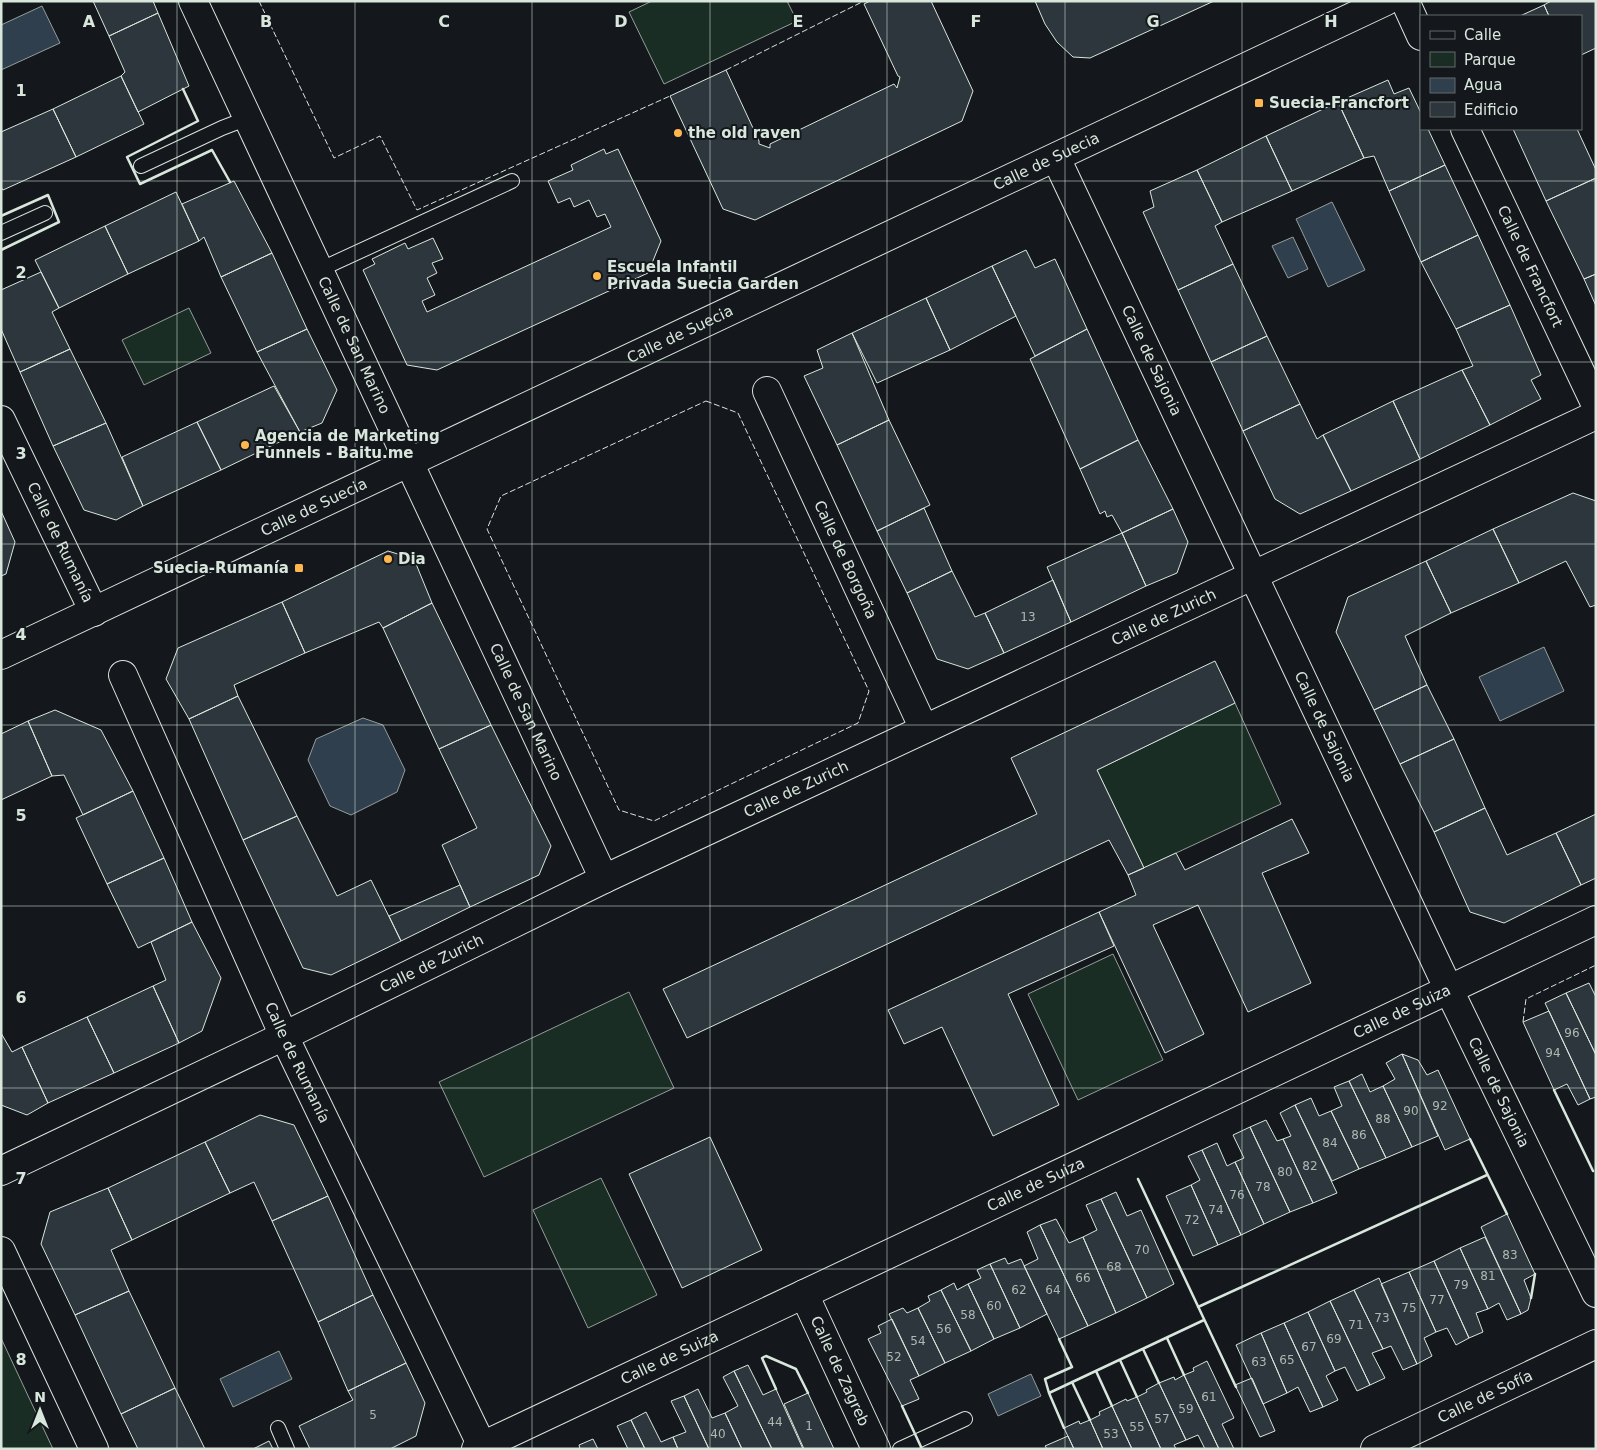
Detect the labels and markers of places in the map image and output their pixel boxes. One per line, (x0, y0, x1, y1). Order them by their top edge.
place label: Suecia-Francfort (1269, 94, 1409, 112)
marker: Suecia-Francfort (1253, 97, 1265, 109)
place label: the old raven (688, 124, 801, 142)
marker: the old raven (672, 127, 684, 139)
place label: Escuela Infantil Privada Suecia Garden (607, 258, 799, 293)
marker: Escuela Infantil Privada Suecia Garden (591, 270, 603, 282)
place label: Agencia de Marketing Funnels - Baitu.me (255, 427, 440, 462)
marker: Agencia de Marketing Funnels - Baitu.me (239, 439, 251, 451)
place label: Dia (398, 550, 426, 568)
marker: Dia (382, 553, 394, 565)
place label: Suecia-Rumanía (153, 559, 289, 577)
marker: Suecia-Rumanía (293, 562, 305, 574)

